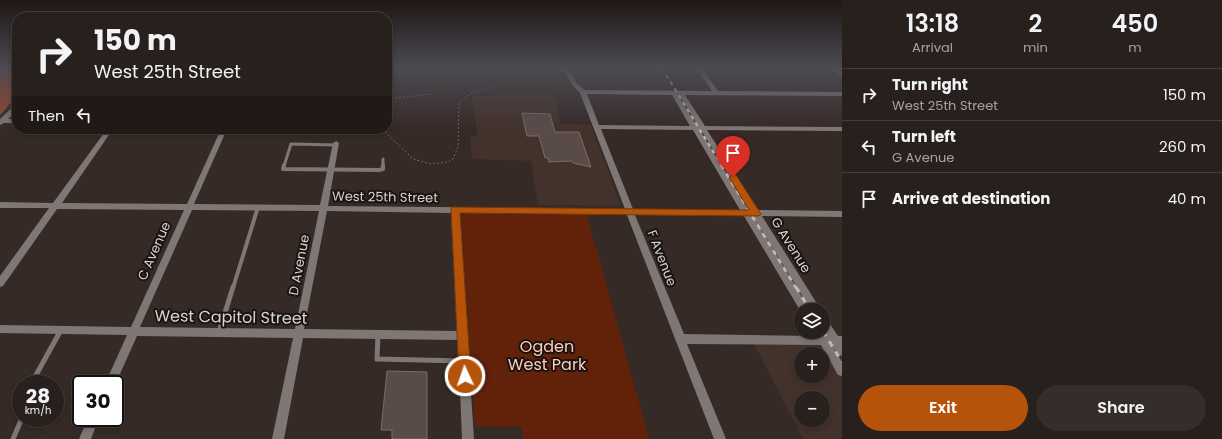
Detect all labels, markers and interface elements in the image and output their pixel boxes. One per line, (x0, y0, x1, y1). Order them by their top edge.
text: 13:18 (906, 7, 959, 40)
text: 2 (1028, 7, 1042, 40)
text: 450 (1111, 7, 1158, 40)
text: 150 m (94, 21, 177, 60)
icon: right (28, 28, 80, 80)
text: Arrival (912, 38, 953, 57)
text: min (1023, 38, 1048, 57)
text: m (1128, 38, 1142, 57)
text: West 25th Street (94, 59, 241, 84)
text: Turn right (892, 74, 968, 95)
icon: right (858, 84, 880, 106)
text: 150 m (1163, 84, 1206, 105)
text: West 25th Street (892, 96, 998, 115)
icon: left (73, 104, 95, 126)
text: Then (28, 105, 65, 126)
text: Turn left (892, 126, 956, 147)
pin (716, 136, 750, 177)
icon: left (858, 136, 880, 158)
text: 260 m (1159, 136, 1206, 157)
icon: arrive (722, 142, 744, 164)
text: G Avenue (892, 148, 954, 167)
street label: West 25th Street (332, 187, 438, 207)
icon: arrive (858, 188, 880, 210)
text: Arrive at destination (892, 188, 1050, 209)
text: 40 m (1168, 188, 1206, 209)
street label: G Avenue (766, 214, 816, 276)
street label: C Avenue (133, 219, 175, 283)
street label: F Avenue (643, 227, 681, 289)
street label: D Avenue (284, 233, 314, 297)
map controls (794, 303, 830, 427)
button: layers (794, 303, 830, 339)
street label: West Capitol Street (154, 304, 308, 330)
park label: Ogden West Park (508, 335, 587, 376)
button: + (794, 347, 830, 383)
position arrow (444, 355, 486, 397)
speed limit sign: 30 (72, 375, 124, 427)
text: 28 (26, 382, 50, 410)
button: Exit (858, 385, 1028, 431)
button: Share (1036, 385, 1206, 431)
button: − (794, 391, 830, 427)
text: km/h (25, 403, 51, 418)

